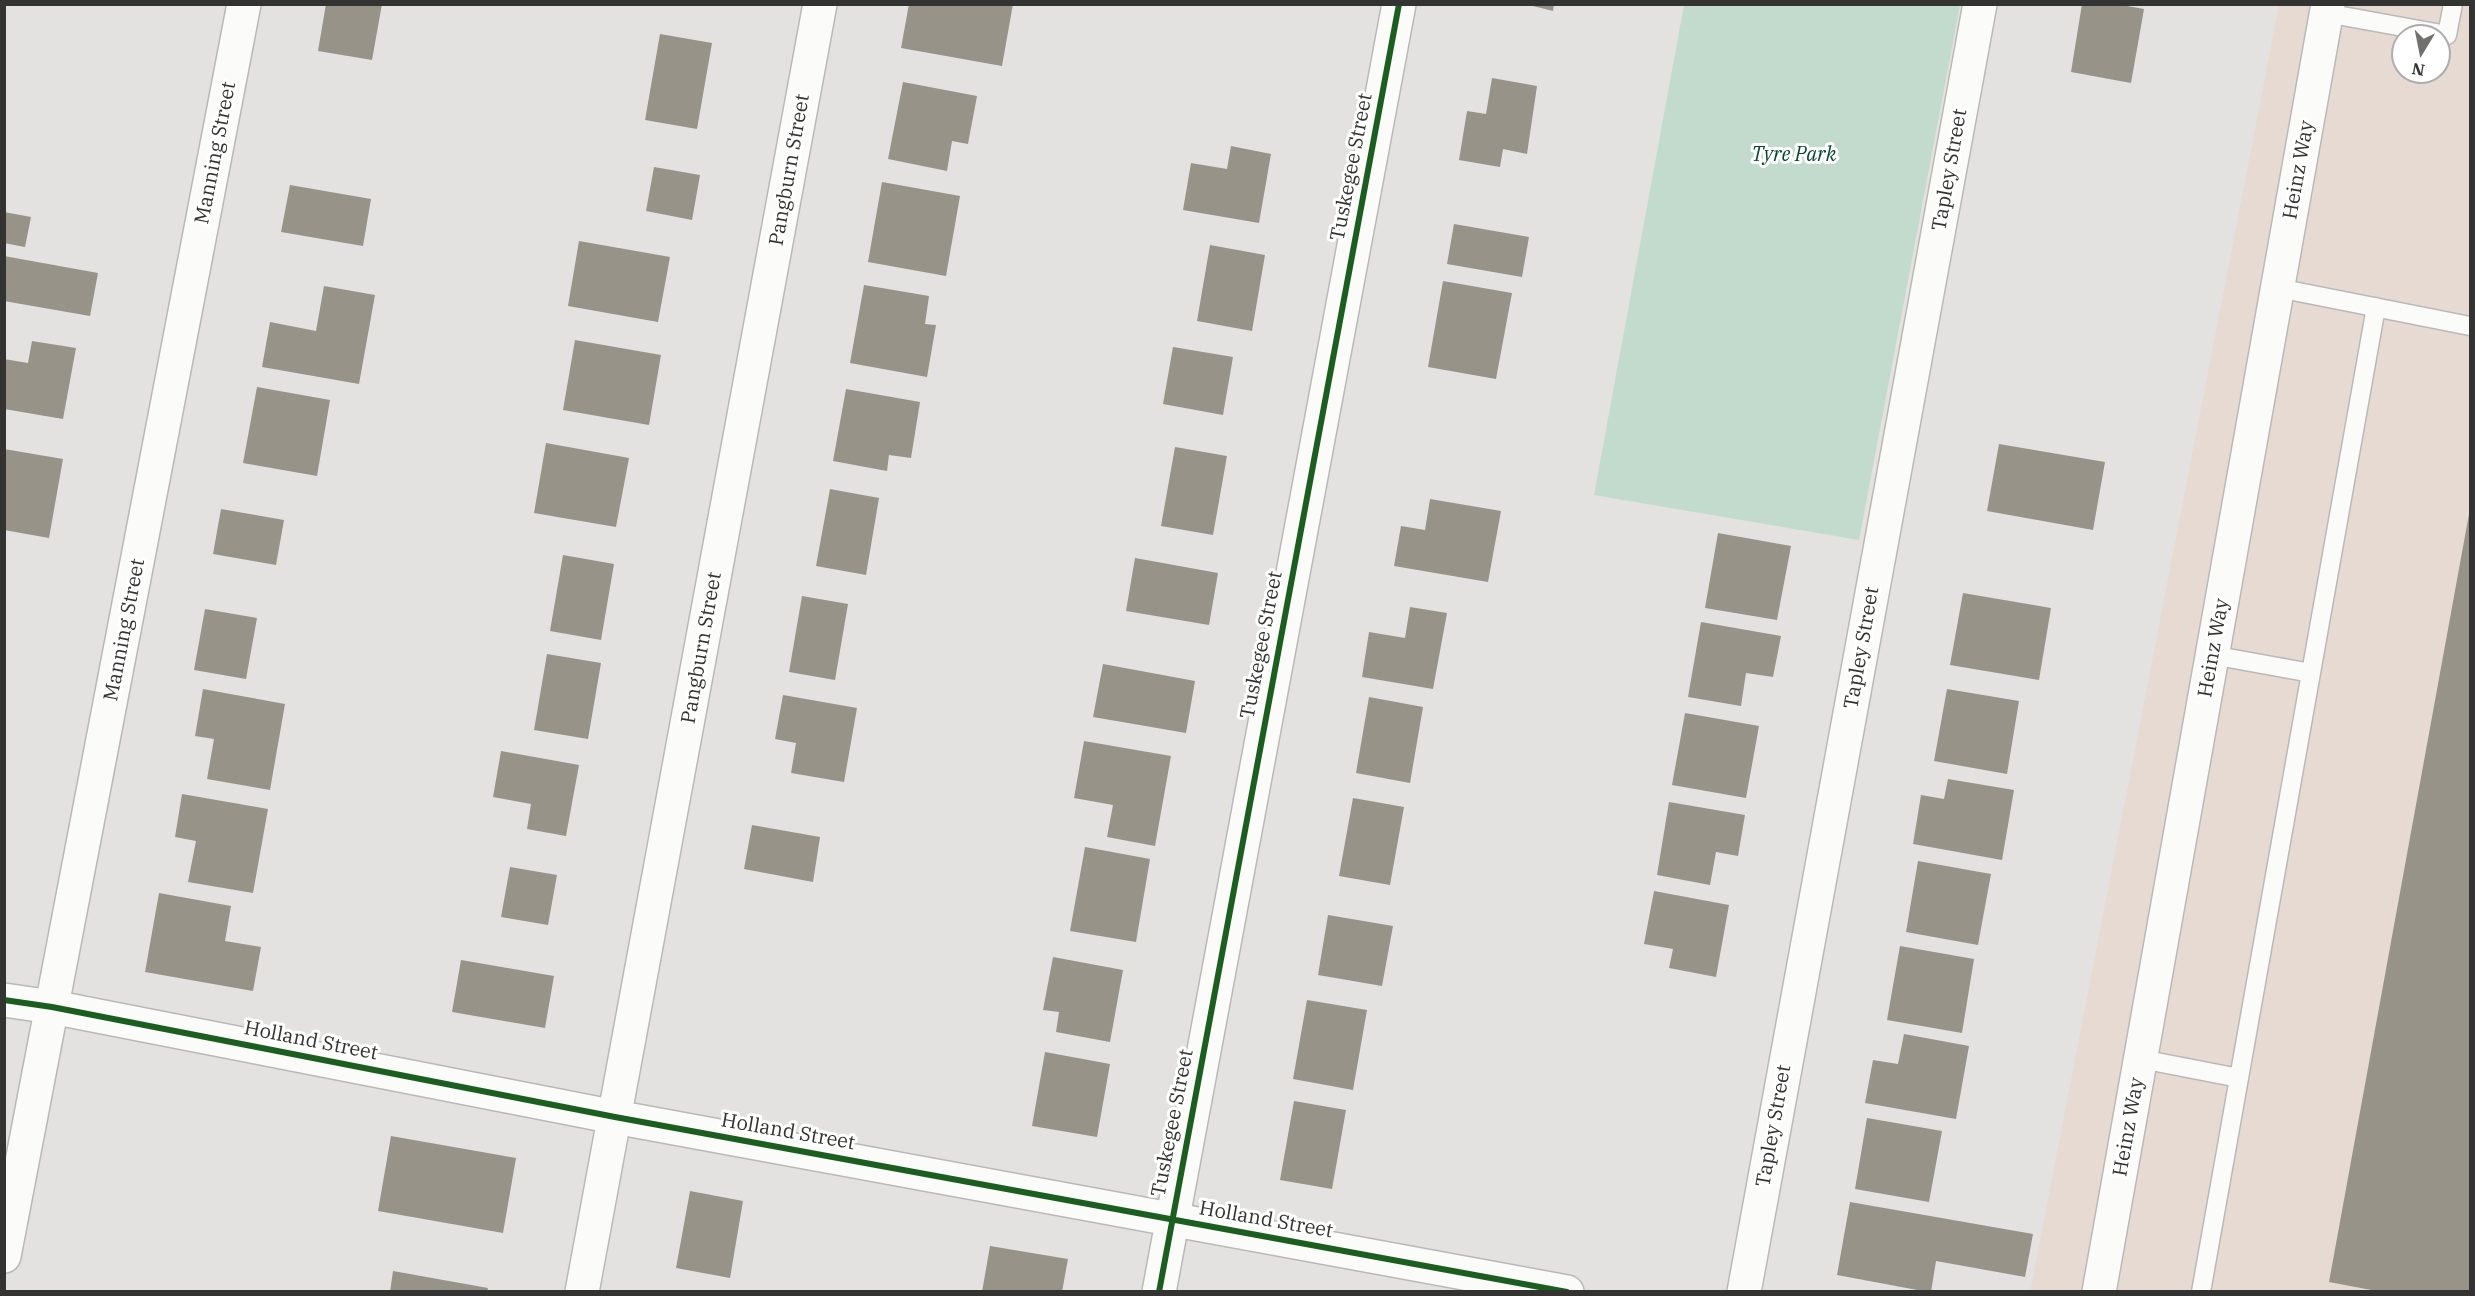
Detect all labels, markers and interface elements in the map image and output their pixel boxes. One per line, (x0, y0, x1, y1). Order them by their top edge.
north arrow (2391, 24, 2451, 84)
text: N (2410, 59, 2426, 81)
street label: Manning Street (190, 80, 242, 226)
street label: Tuskegee Street (1326, 91, 1378, 243)
street label: Pangburn Street (765, 92, 815, 248)
street label: Tapley Street (1927, 107, 1973, 233)
street label: Heinz Way (2279, 119, 2319, 221)
park label: Tyre Park (1752, 143, 1836, 167)
street label: Manning Street (99, 557, 151, 703)
street label: Tuskegee Street (1236, 569, 1288, 721)
street label: Pangburn Street (677, 570, 727, 726)
street label: Tapley Street (1839, 585, 1885, 711)
street label: Heinz Way (2194, 597, 2234, 699)
street label: Holland Street (242, 1016, 380, 1066)
street label: Tuskegee Street (1147, 1047, 1199, 1199)
street label: Tapley Street (1751, 1063, 1797, 1189)
street label: Heinz Way (2109, 1076, 2149, 1178)
street label: Holland Street (719, 1108, 857, 1156)
street label: Holland Street (1197, 1196, 1335, 1244)

